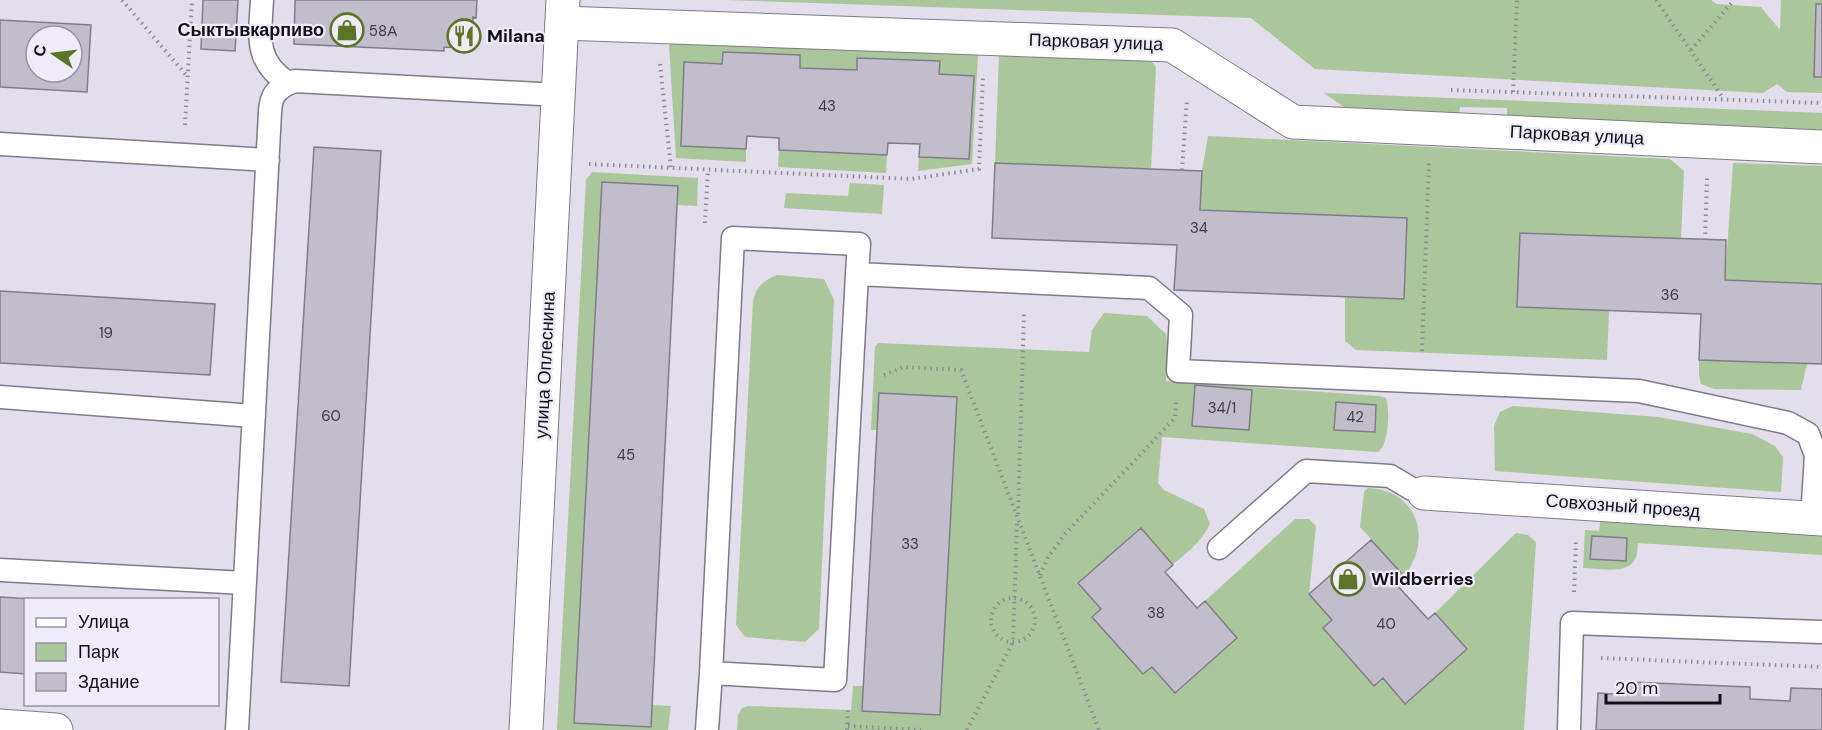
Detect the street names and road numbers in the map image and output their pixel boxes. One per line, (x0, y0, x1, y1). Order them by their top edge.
street label: Парковая улица (1028, 28, 1165, 56)
street label: Парковая улица (1509, 119, 1646, 151)
street label: улица Оплеснина (529, 290, 561, 439)
street label: Совхозный проезд (1545, 489, 1702, 523)

